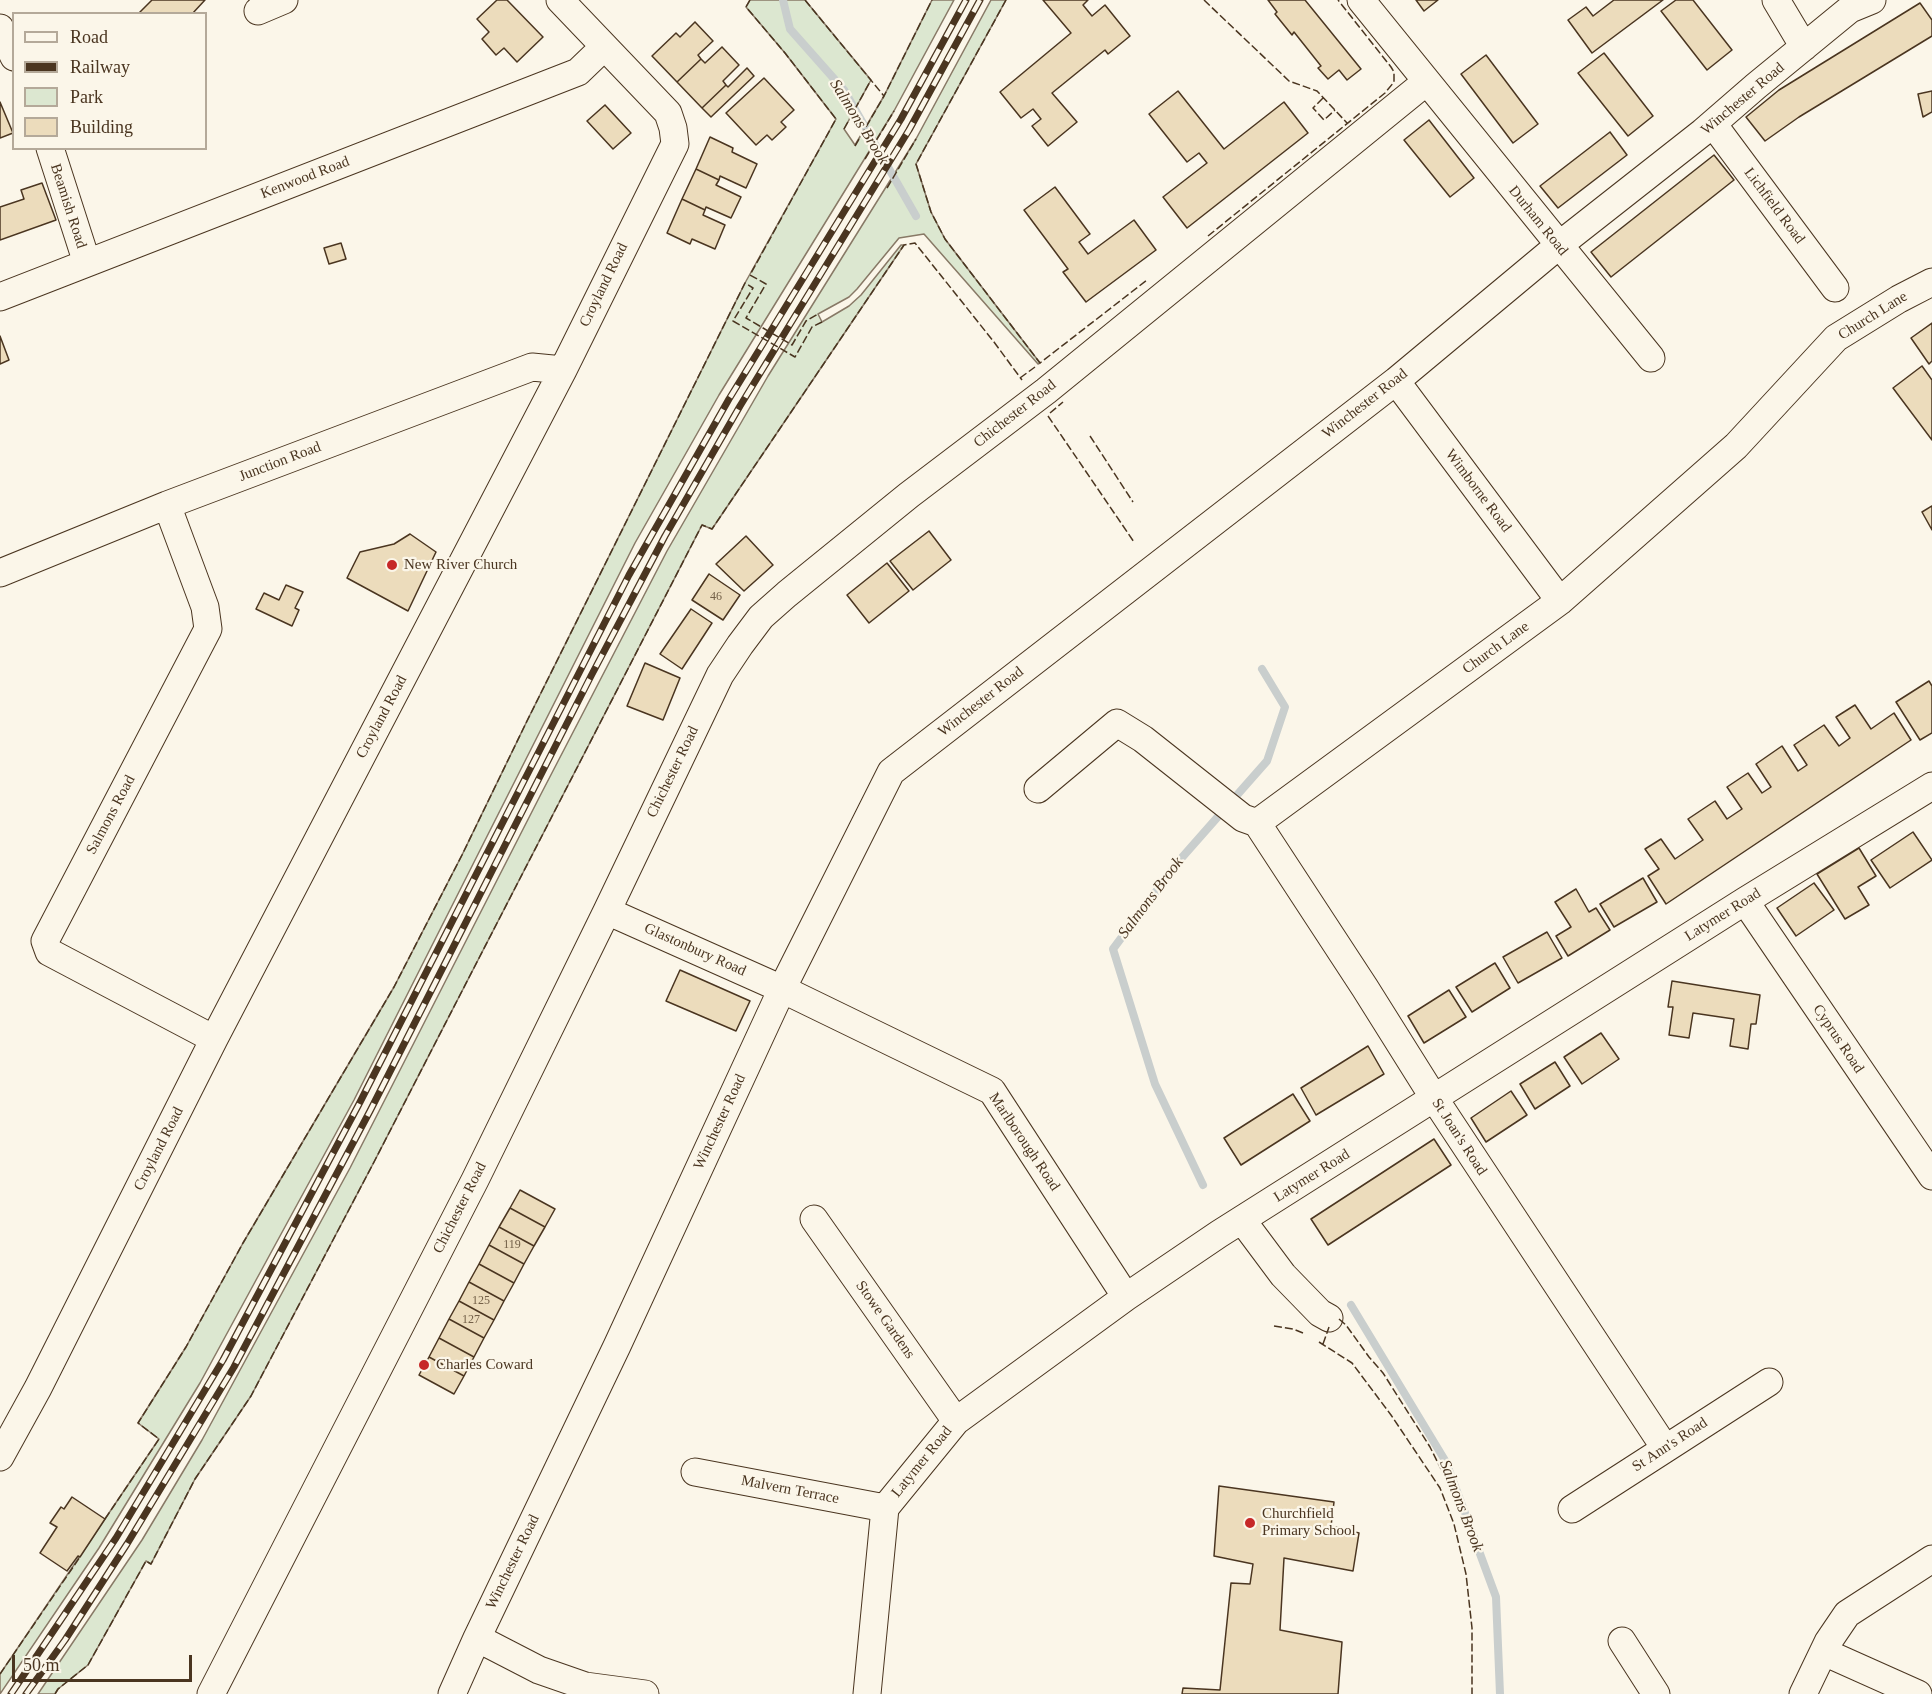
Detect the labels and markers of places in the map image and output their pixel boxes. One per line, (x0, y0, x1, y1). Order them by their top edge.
place label: New River Church (404, 556, 517, 574)
marker: New River Church (385, 558, 399, 572)
place label: Charles Coward (436, 1356, 533, 1374)
marker: Charles Coward (417, 1358, 431, 1372)
place label: Churchfield Primary School (1262, 1505, 1356, 1540)
marker: Churchfield Primary School (1243, 1516, 1257, 1530)

